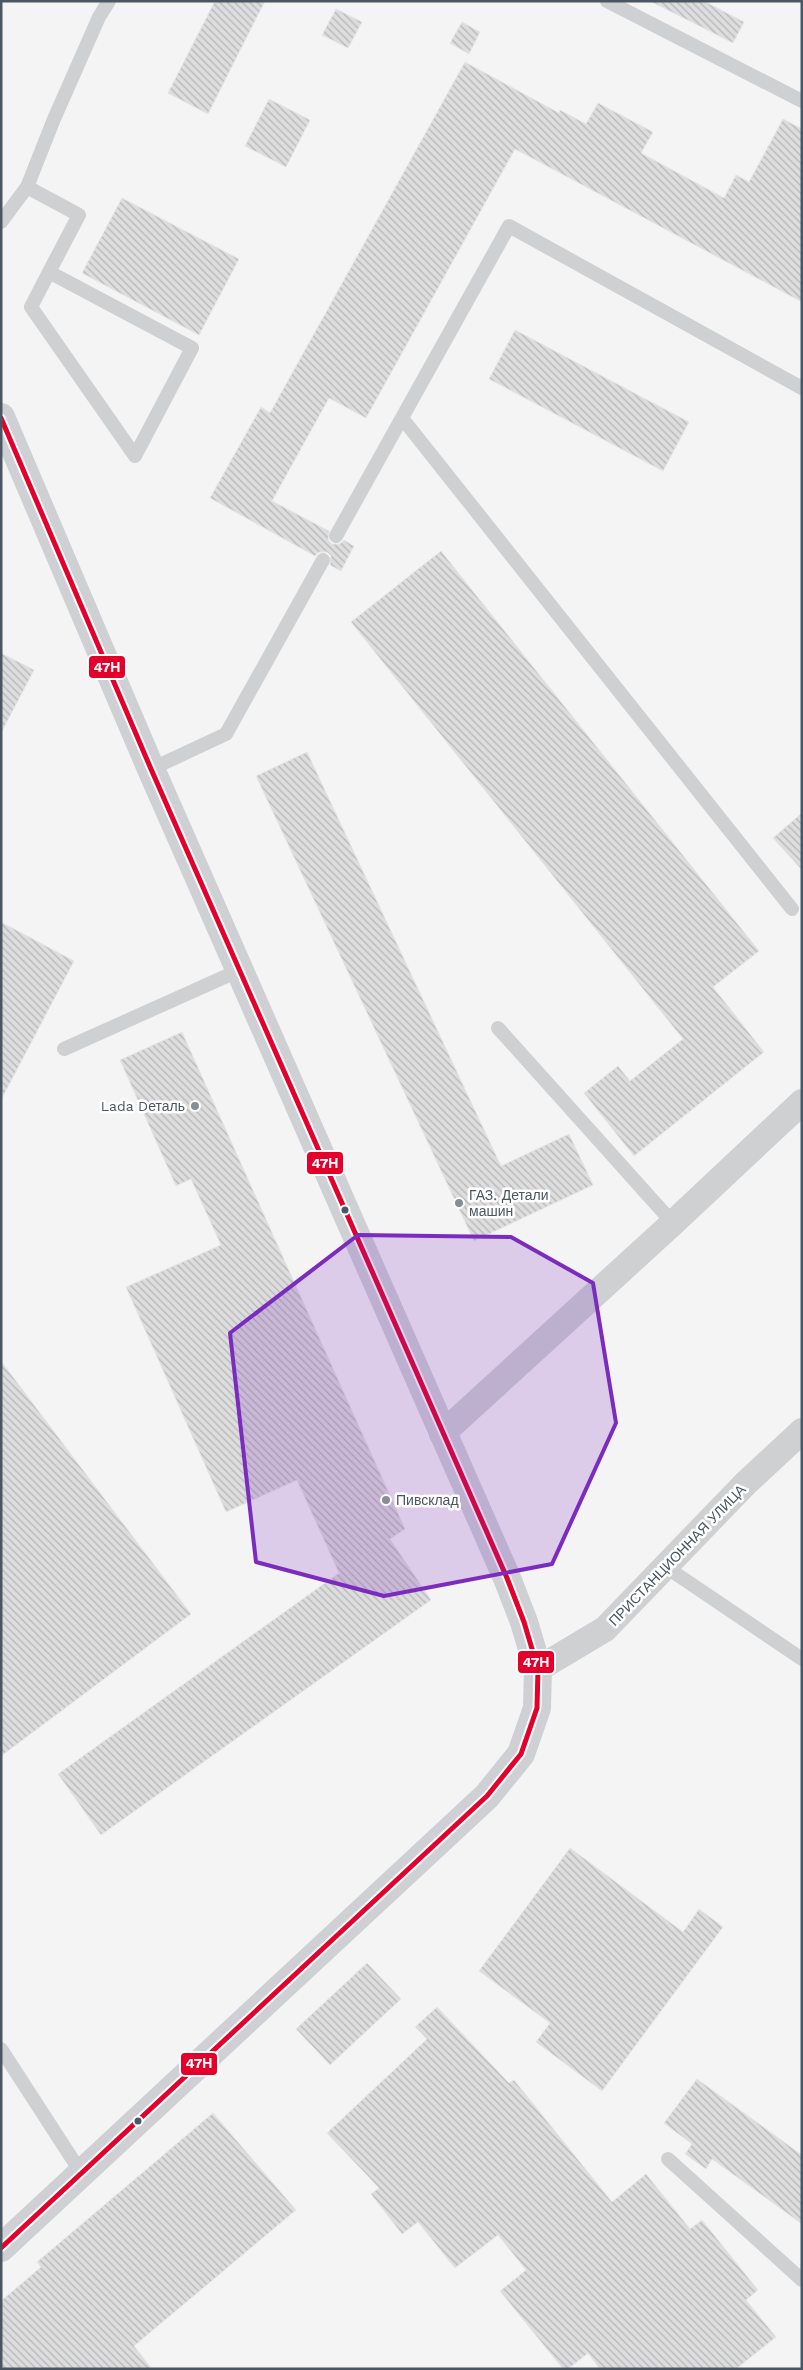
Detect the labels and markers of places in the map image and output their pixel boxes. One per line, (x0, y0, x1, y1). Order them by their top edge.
place label: Lada Dеталь (101, 1098, 185, 1114)
marker: Lada Dеталь (189, 1100, 201, 1112)
place label: ГАЗ. Детали машин (469, 1187, 549, 1219)
marker: ГАЗ. Детали машин (453, 1197, 465, 1209)
unlabelled marker (340, 1205, 350, 1215)
place label: Пивсклад (396, 1492, 459, 1508)
marker: Пивсклад (380, 1494, 392, 1506)
unlabelled marker (133, 2116, 143, 2126)

